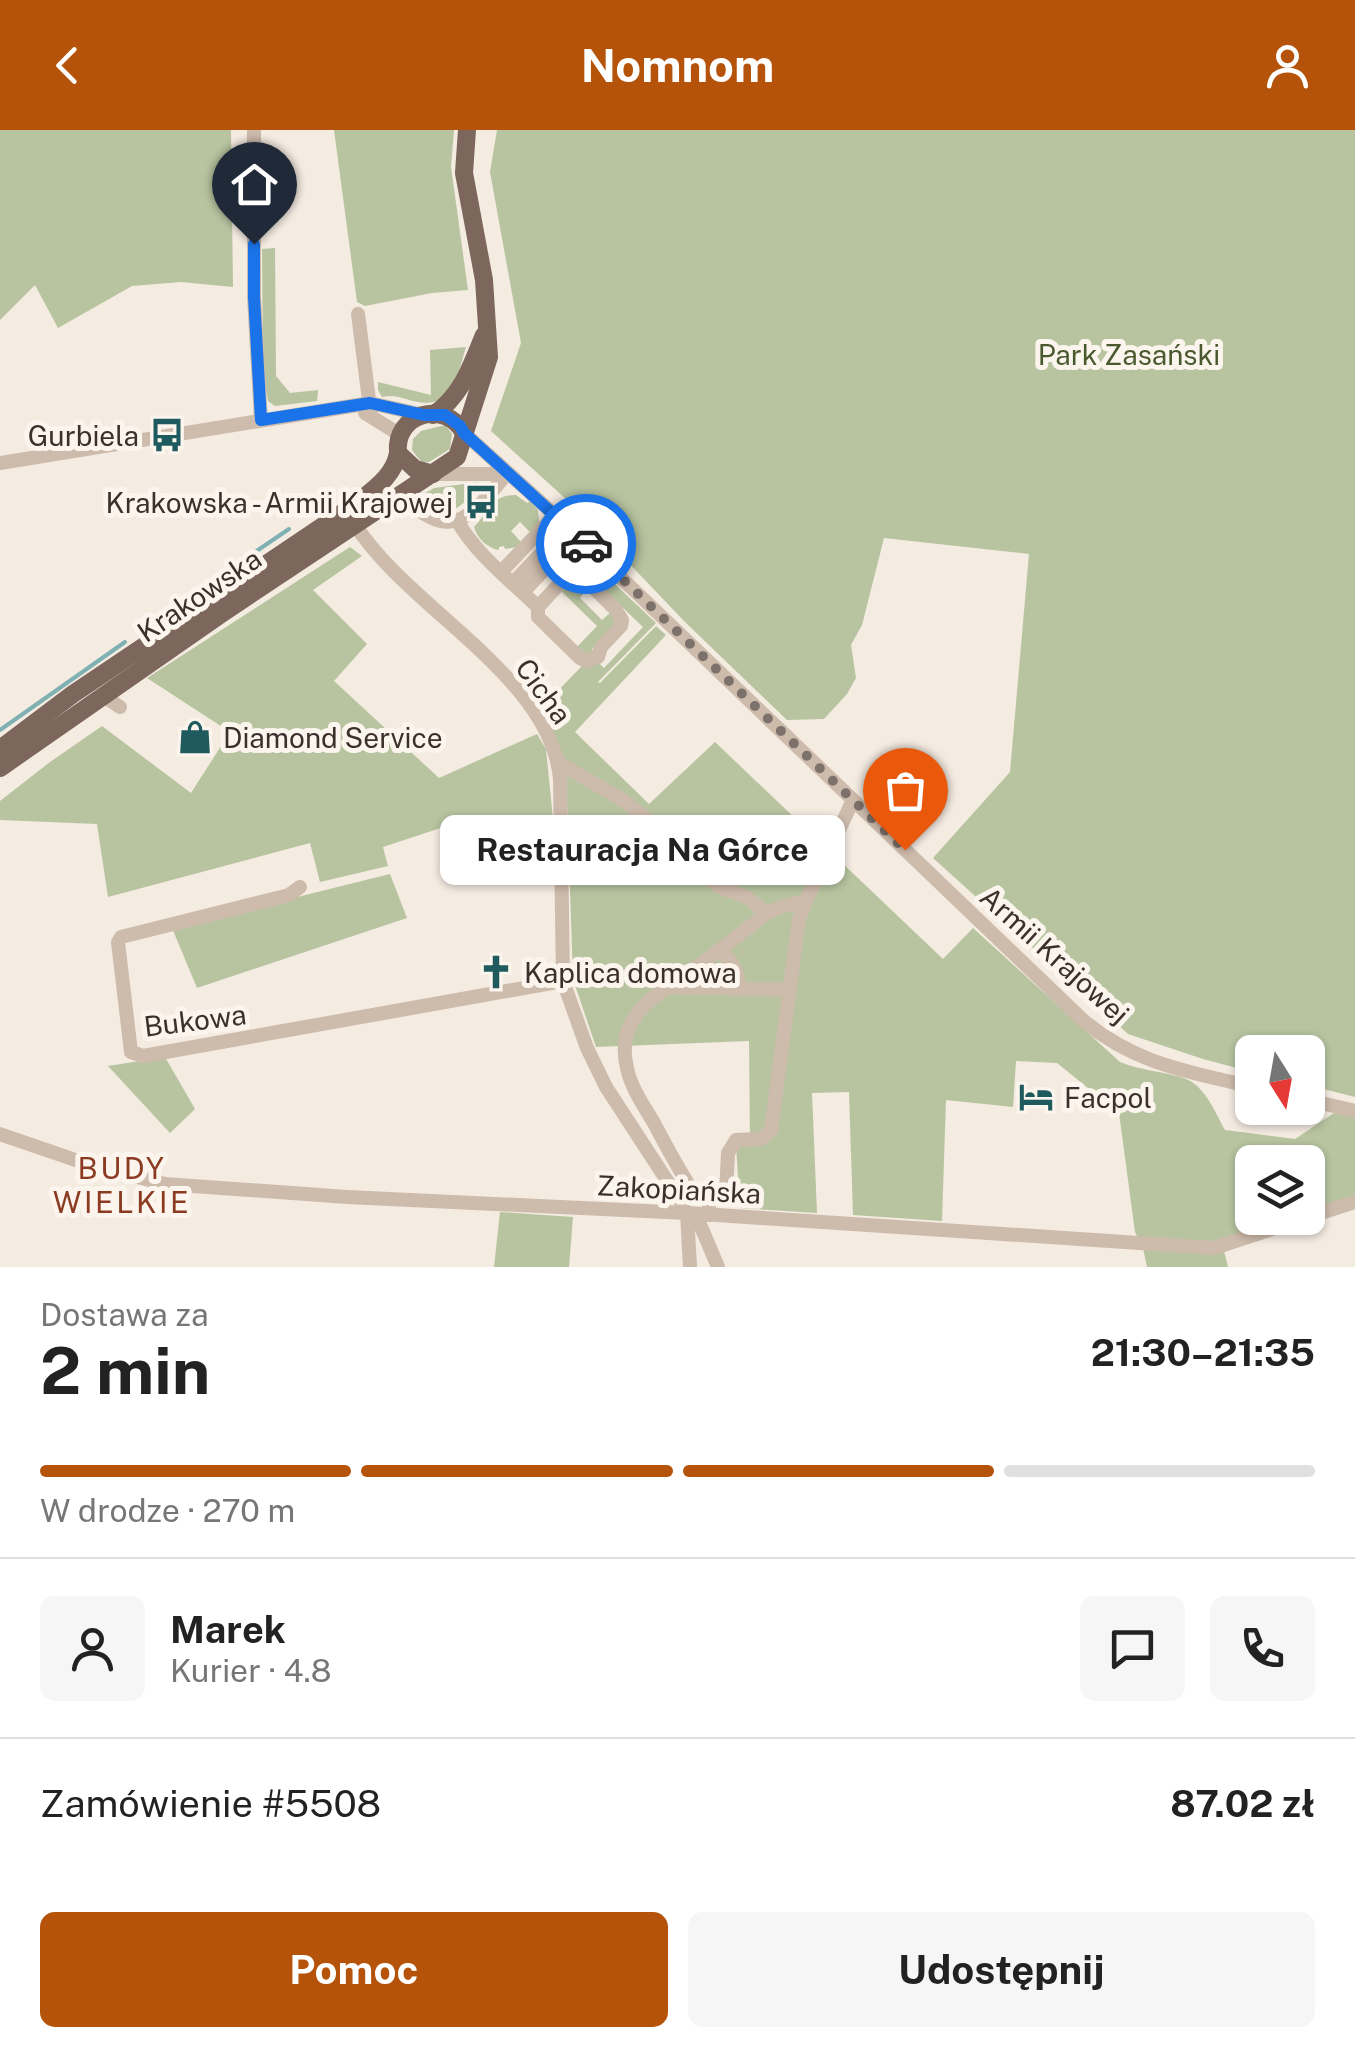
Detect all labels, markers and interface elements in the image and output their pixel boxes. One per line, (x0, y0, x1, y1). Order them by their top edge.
icon: back (40, 38, 95, 93)
icon: person (1260, 38, 1315, 93)
text: Nomnom (581, 39, 774, 92)
pin (212, 142, 297, 245)
icon: home (227, 157, 282, 212)
park label: Park Zasański (1038, 338, 1220, 371)
bus stop icon: Gurbiela (148, 416, 186, 454)
place label: Gurbiela (28, 419, 139, 452)
bus stop icon: Krakowska - Armii Krajowej (462, 483, 500, 521)
place label: Krakowska - Armii Krajowej (106, 486, 453, 519)
courier (536, 494, 636, 594)
icon: car (559, 517, 614, 572)
street label: Krakowska (131, 542, 267, 648)
street label: Cicha (509, 652, 579, 730)
shop icon: Diamond Service (176, 718, 214, 756)
place label: Diamond Service (223, 721, 443, 754)
pin (863, 748, 948, 851)
icon: bag (878, 763, 933, 818)
callout: Restauracja Na Górce (440, 815, 845, 885)
text: Restauracja Na Górce (476, 831, 809, 868)
street label: Armii Krajowej (974, 880, 1136, 1030)
church icon: Kaplica domowa (477, 953, 515, 991)
place label: Kaplica domowa (524, 956, 737, 989)
street label: Bukowa (142, 997, 248, 1043)
north arrow (1235, 1035, 1325, 1125)
map controls (1235, 1035, 1325, 1235)
hotel icon: Facpol (1017, 1078, 1055, 1116)
place label: Facpol (1064, 1081, 1152, 1114)
button: layers (1235, 1145, 1325, 1235)
district label: BUDY WIELKIE (53, 1150, 191, 1220)
street label: Zakopiańska (596, 1168, 762, 1210)
text: Dostawa za (40, 1296, 209, 1333)
text: 21:30–21:35 (1091, 1330, 1315, 1375)
text: 2 min (40, 1332, 210, 1409)
text: W drodze · 270 m (40, 1492, 295, 1529)
button: person (40, 1596, 145, 1701)
button: chat (1080, 1596, 1185, 1701)
button: phone (1210, 1596, 1315, 1701)
text: Marek (170, 1607, 286, 1652)
text: Kurier · 4.8 (170, 1652, 331, 1689)
text: Zamówienie #5508 (40, 1781, 381, 1826)
text: 87.02 zł (1170, 1781, 1315, 1826)
button: Pomoc (40, 1912, 668, 2027)
button: Udostępnij (688, 1912, 1315, 2027)

